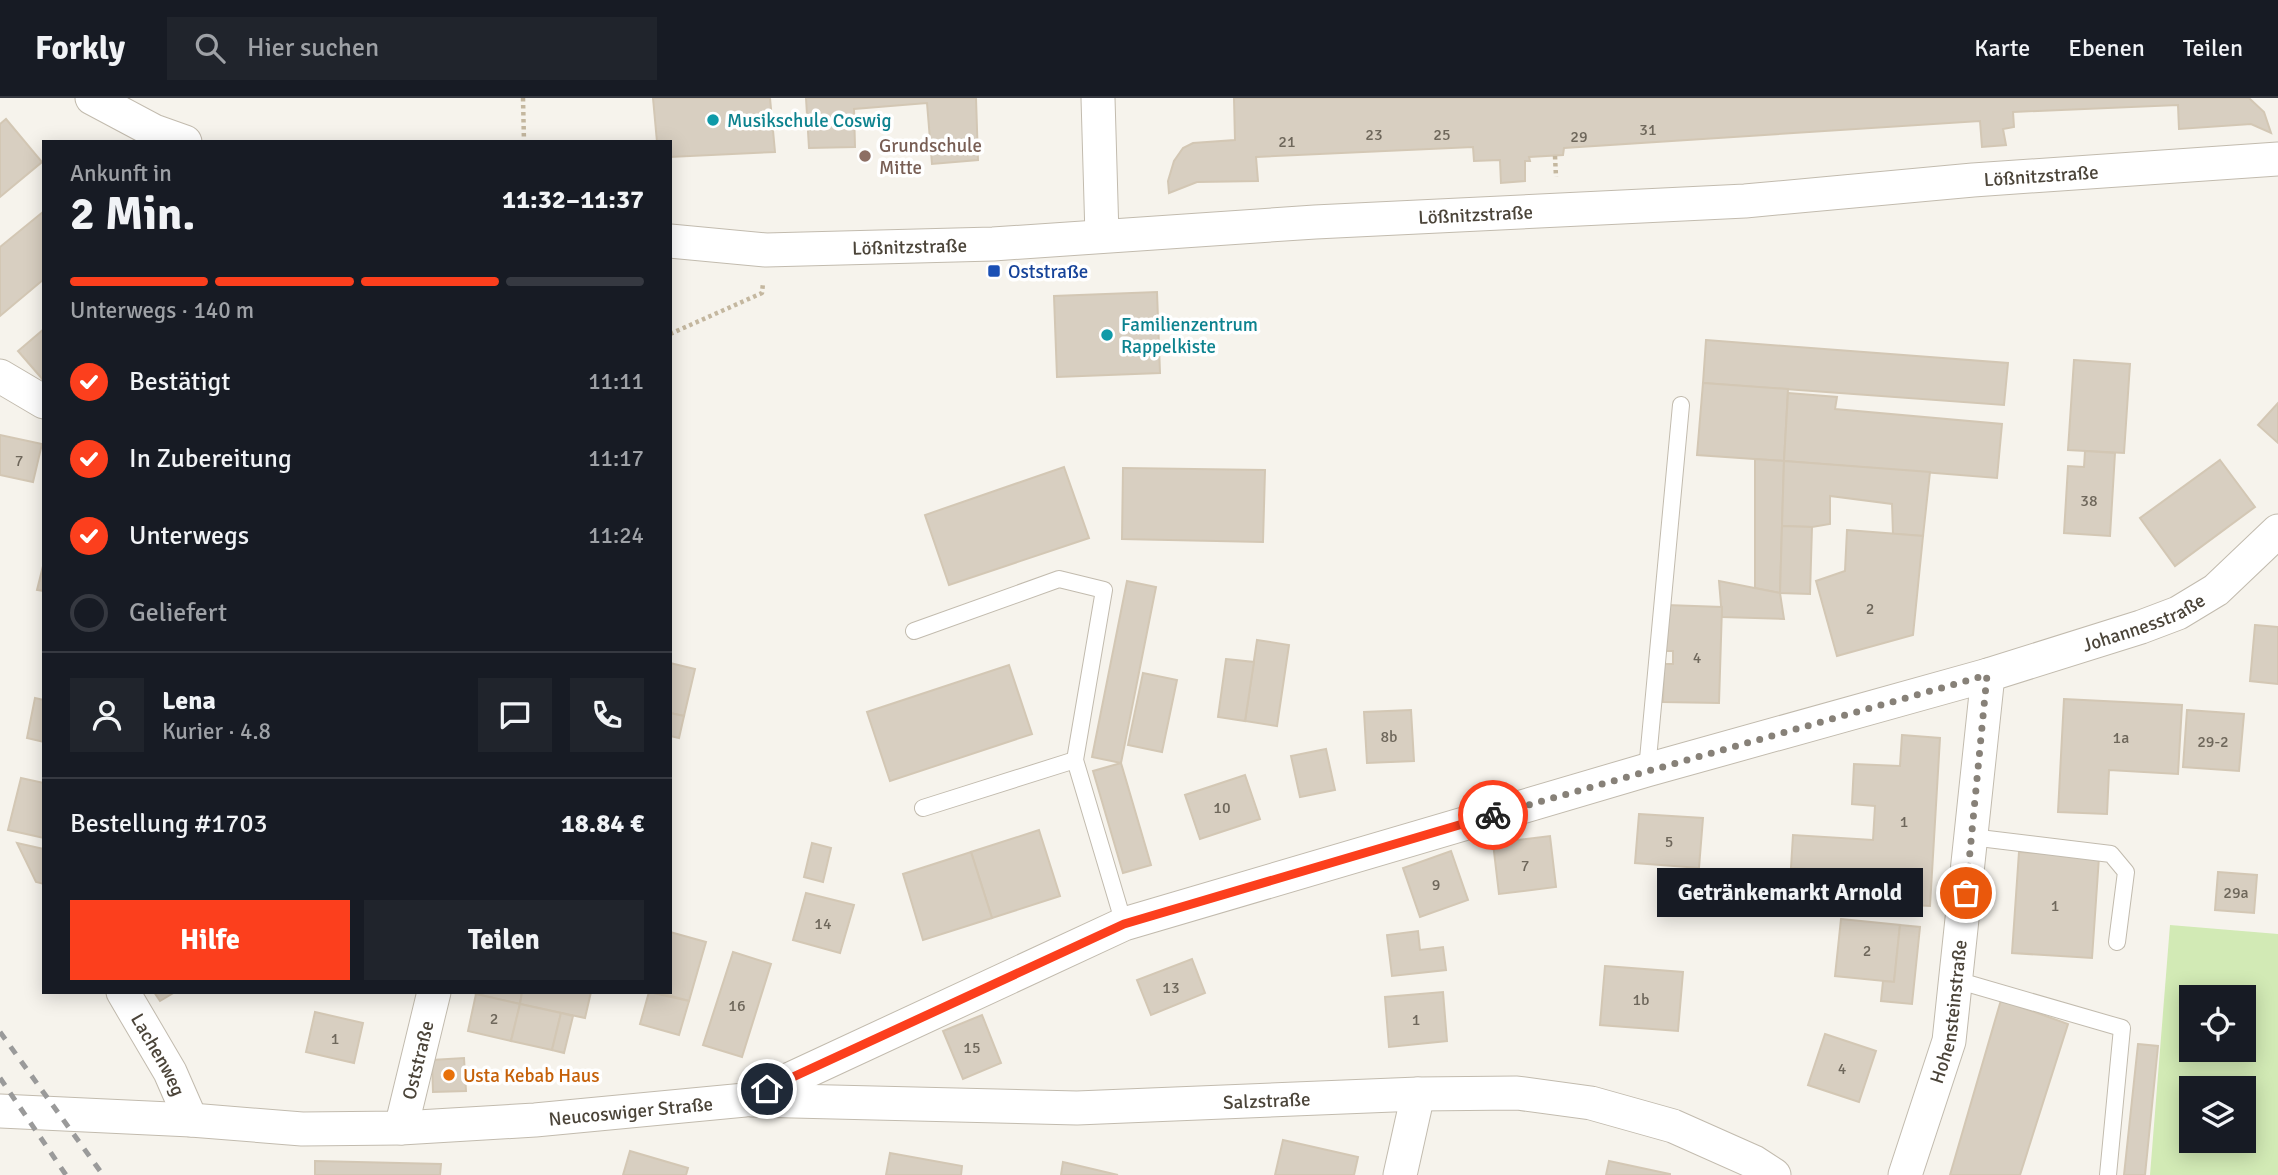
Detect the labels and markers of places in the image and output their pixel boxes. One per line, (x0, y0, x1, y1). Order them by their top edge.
place label: Musikschule Coswig (727, 109, 892, 133)
marker: Musikschule Coswig (705, 112, 721, 128)
place label: Grundschule Mitte (879, 134, 982, 180)
marker: Grundschule Mitte (857, 148, 873, 164)
place label: Oststraße (1008, 260, 1088, 284)
marker: Oststraße (986, 263, 1002, 279)
place label: Familienzentrum Rappelkiste (1121, 313, 1258, 359)
marker: Familienzentrum Rappelkiste (1099, 327, 1115, 343)
pin (1936, 863, 1996, 923)
callout: Getränkemarkt Arnold (1658, 868, 1924, 918)
pin (737, 1059, 797, 1119)
place label: Usta Kebab Haus (463, 1064, 600, 1088)
marker: Usta Kebab Haus (441, 1067, 457, 1083)

